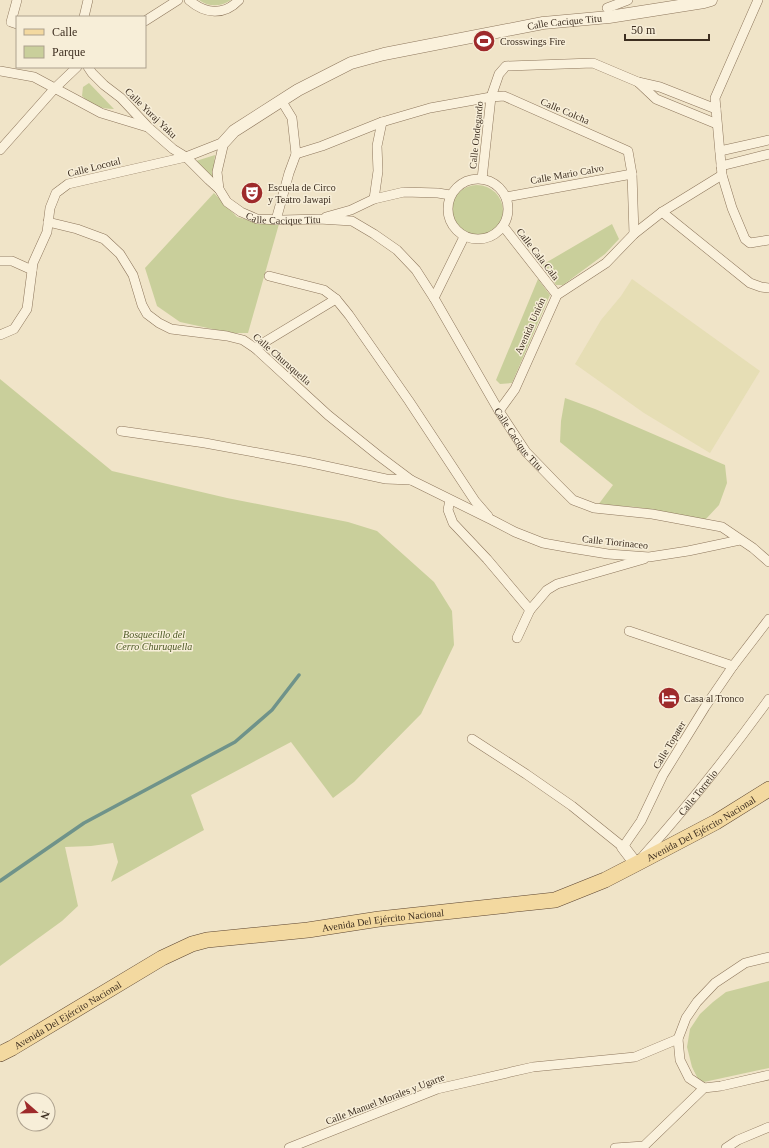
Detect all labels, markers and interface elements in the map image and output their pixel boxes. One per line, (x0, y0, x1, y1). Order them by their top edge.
street label: Calle Cacique Titu (526, 12, 602, 31)
legend (16, 16, 146, 68)
scale bar (625, 16, 709, 42)
text: 50 m (631, 23, 656, 37)
text: Calle (52, 25, 77, 39)
sports icon: Crosswings Fire (471, 28, 497, 54)
place label: Crosswings Fire (500, 36, 566, 47)
text: Parque (52, 45, 85, 59)
street label: Calle Yuraj Yaku (123, 86, 179, 140)
street label: Calle Colcha (539, 96, 592, 126)
street label: Calle Ondegardo (467, 101, 485, 169)
street label: Calle Locotal (66, 155, 122, 179)
street label: Calle Mario Calvo (529, 162, 605, 186)
theatre icon: Escuela de Circo y Teatro Jawapi (239, 180, 265, 206)
place label: Escuela de Circo y Teatro Jawapi (268, 182, 336, 205)
street label: Calle Cacique Titu (244, 209, 321, 226)
street label: Calle Cala Cala (514, 226, 562, 283)
street label: Avenida Unión (513, 296, 547, 356)
street label: Calle Churuquella (251, 331, 314, 387)
street label: Calle Cacique Titu (493, 405, 546, 472)
street label: Calle Tiorinaceo (581, 533, 649, 551)
park label: Bosquecillo del Cerro Churuquella (116, 629, 192, 652)
hotel icon: Casa al Tronco (656, 685, 682, 711)
place label: Casa al Tronco (684, 693, 744, 704)
street label: Calle Topater (650, 719, 688, 771)
street label: Calle Torrelio (676, 767, 719, 817)
street label: Avenida Del Ejército Nacional (644, 793, 757, 863)
street label: Avenida Del Ejército Nacional (321, 907, 445, 933)
street label: Avenida Del Ejército Nacional (12, 978, 123, 1051)
street label: Calle Manuel Morales y Ugarte (324, 1071, 447, 1127)
north arrow (16, 1092, 56, 1132)
text: N (38, 1110, 52, 1121)

